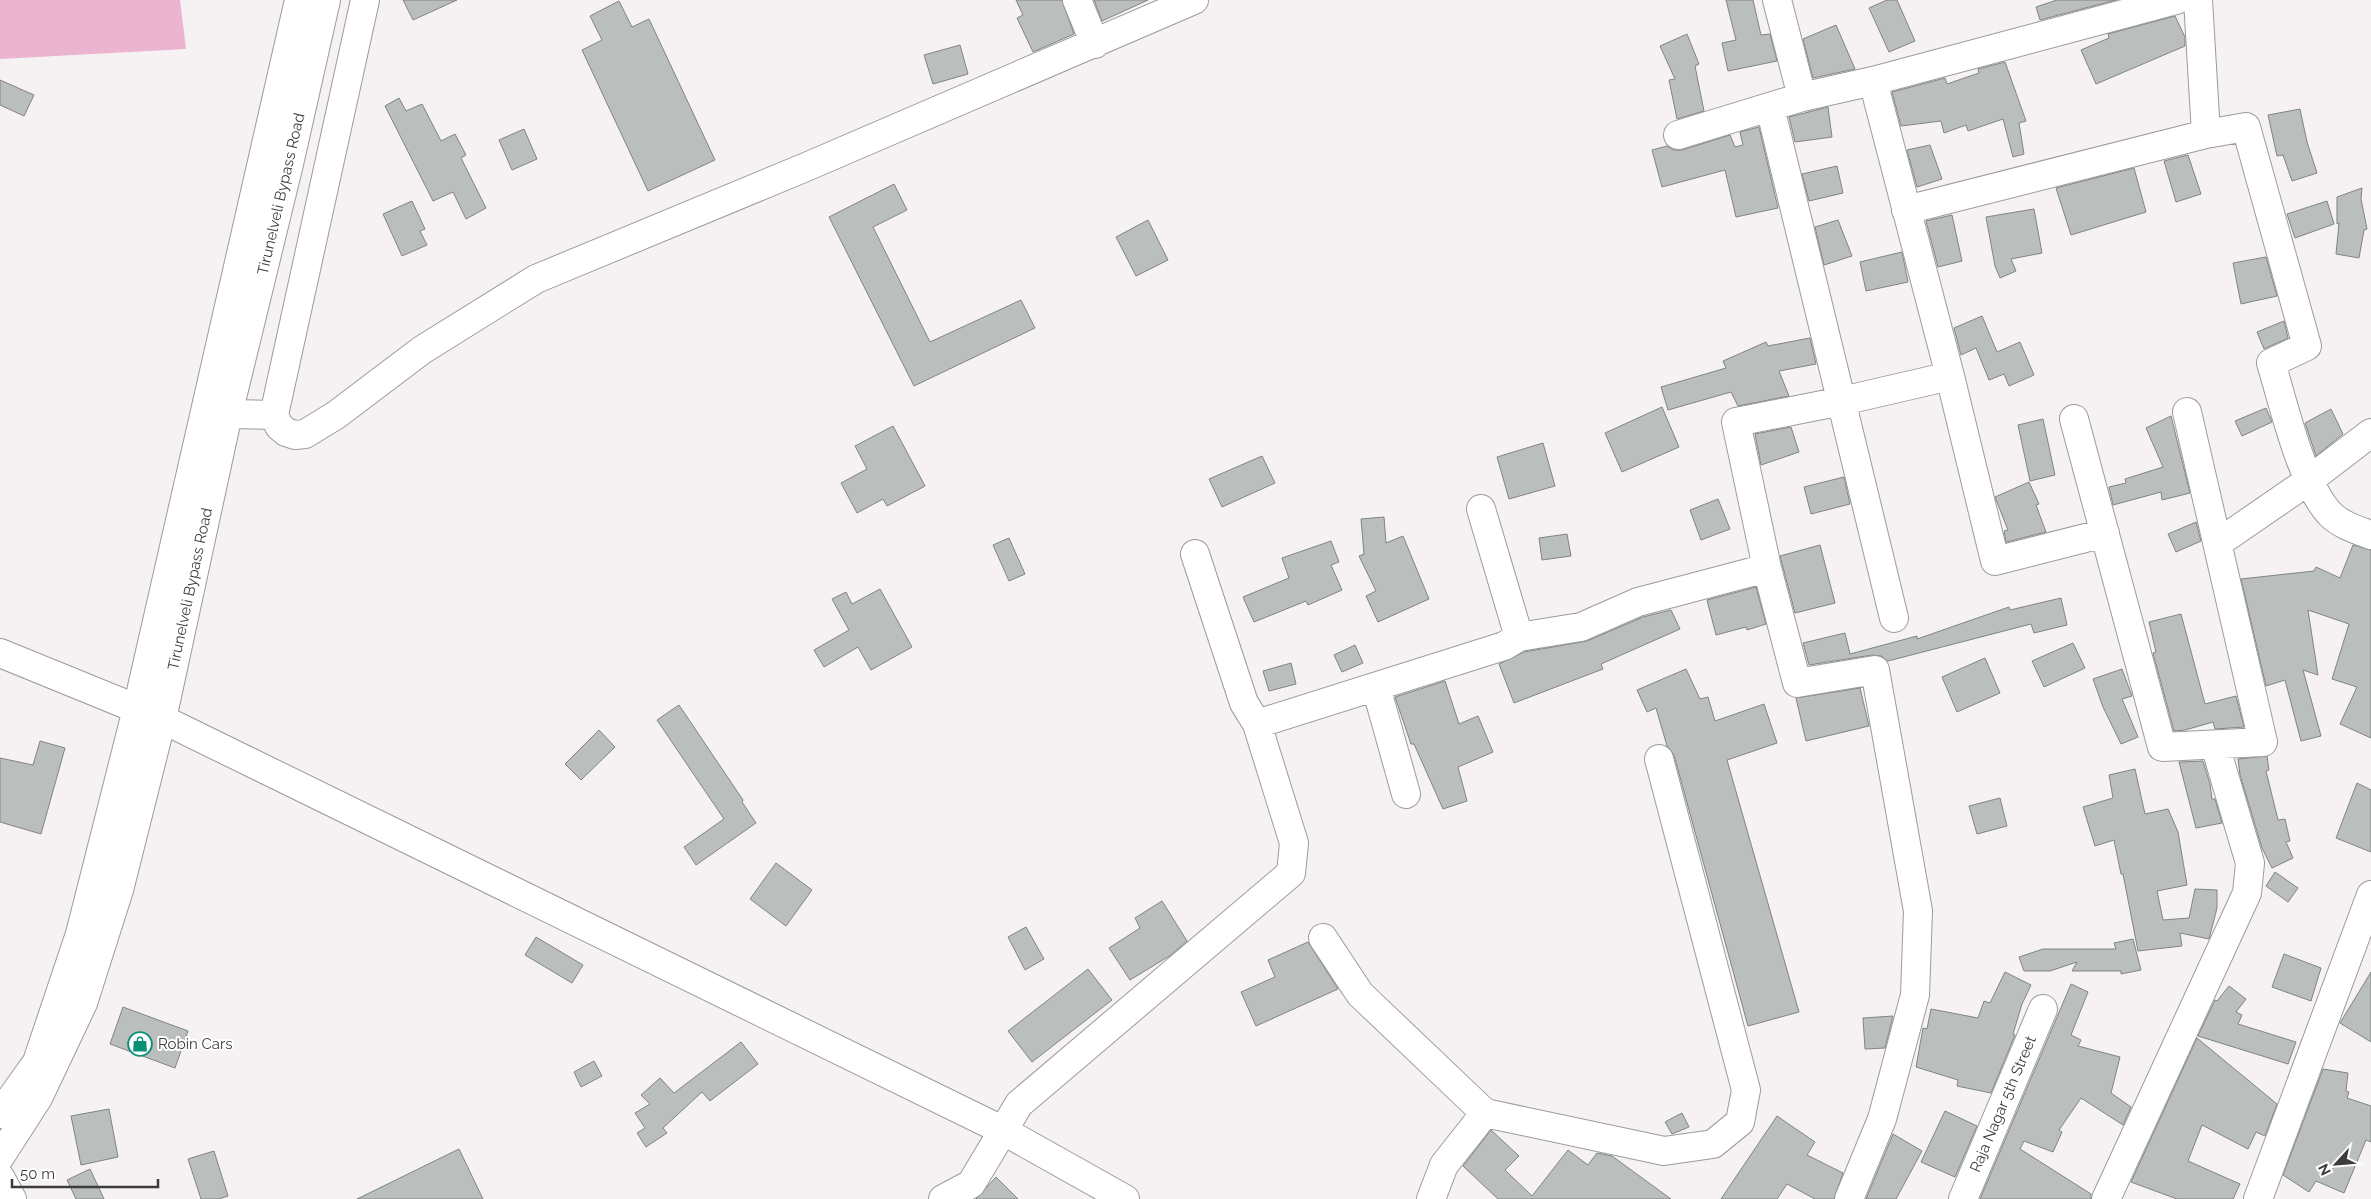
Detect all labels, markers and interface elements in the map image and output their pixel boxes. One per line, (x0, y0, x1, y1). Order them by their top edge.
street label: Tirunelveli Bypass Road (254, 111, 308, 277)
street label: Tirunelveli Bypass Road (164, 506, 216, 672)
shop icon: Robin Cars (127, 1031, 153, 1057)
street label: Raja Nagar 5th Street (1966, 1033, 2040, 1175)
place label: Robin Cars (158, 1035, 233, 1053)
north arrow (2311, 1139, 2361, 1189)
scale bar (12, 1156, 159, 1188)
text: N (2315, 1161, 2334, 1178)
text: 50 m (20, 1165, 55, 1183)

